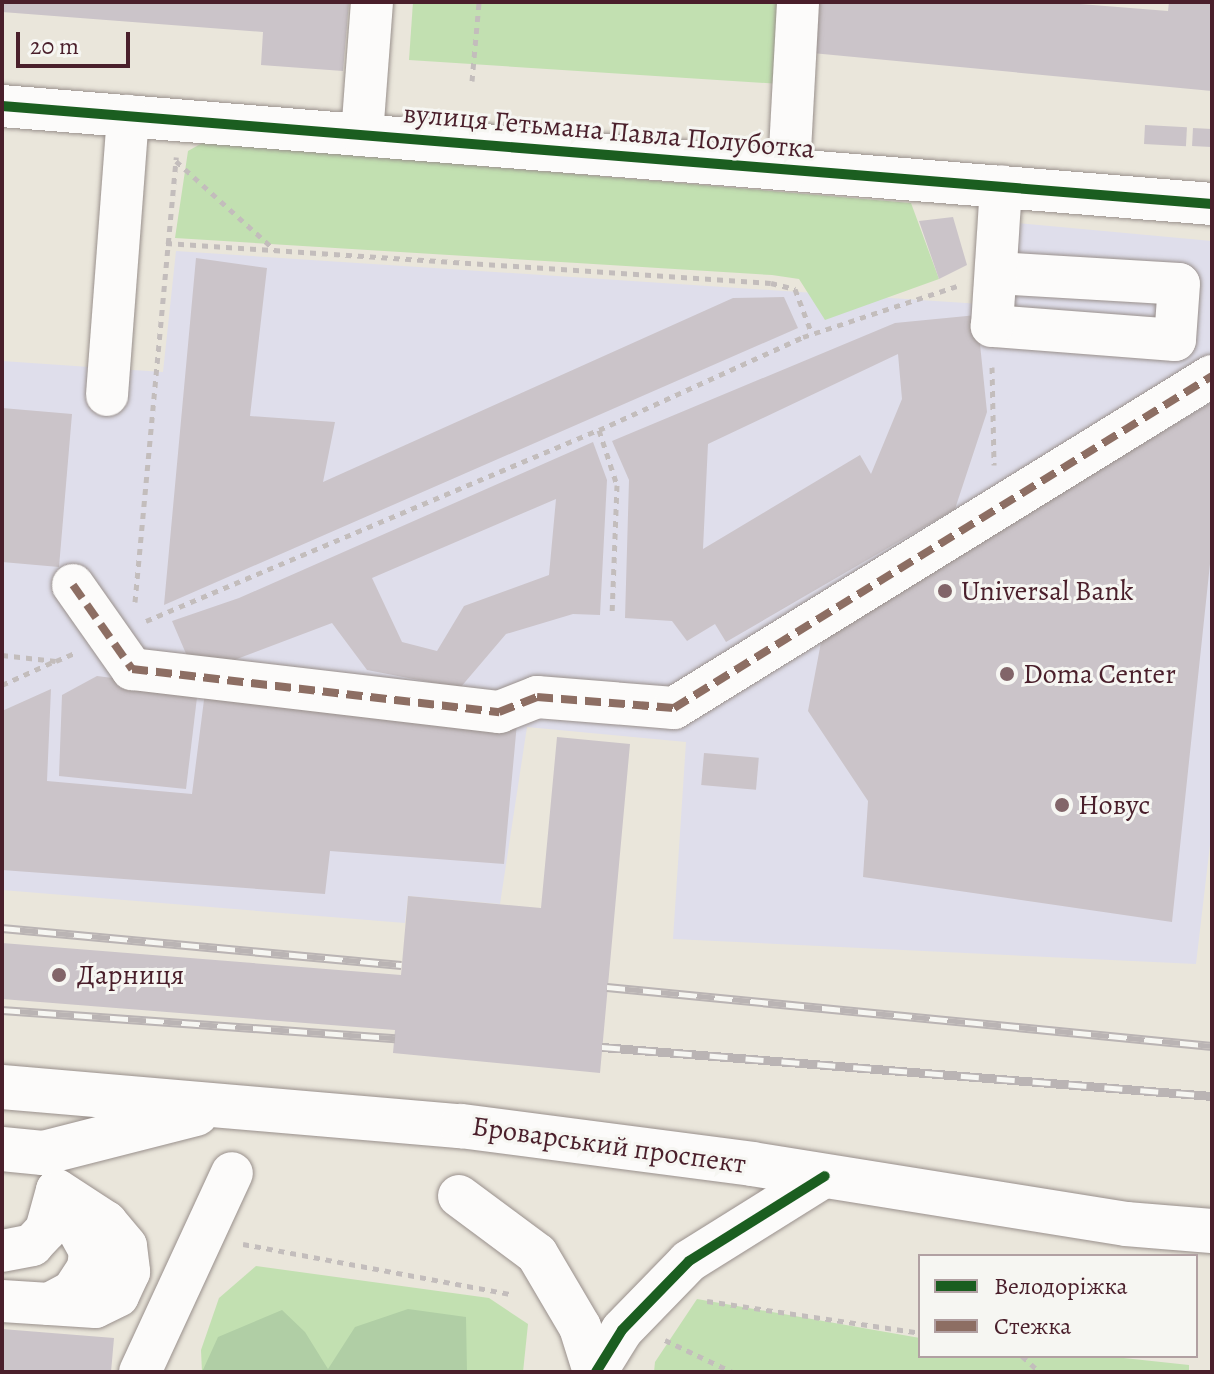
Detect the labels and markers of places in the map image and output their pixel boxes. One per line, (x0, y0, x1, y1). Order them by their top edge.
place label: Universal Bank (961, 574, 1134, 608)
marker: Universal Bank (936, 582, 954, 600)
place label: Doma Center (1023, 657, 1176, 691)
marker: Doma Center (998, 665, 1016, 683)
place label: Новус (1078, 788, 1150, 822)
marker: Новус (1053, 796, 1071, 814)
place label: Дарниця (77, 958, 184, 992)
marker: Дарниця (48, 964, 70, 986)

